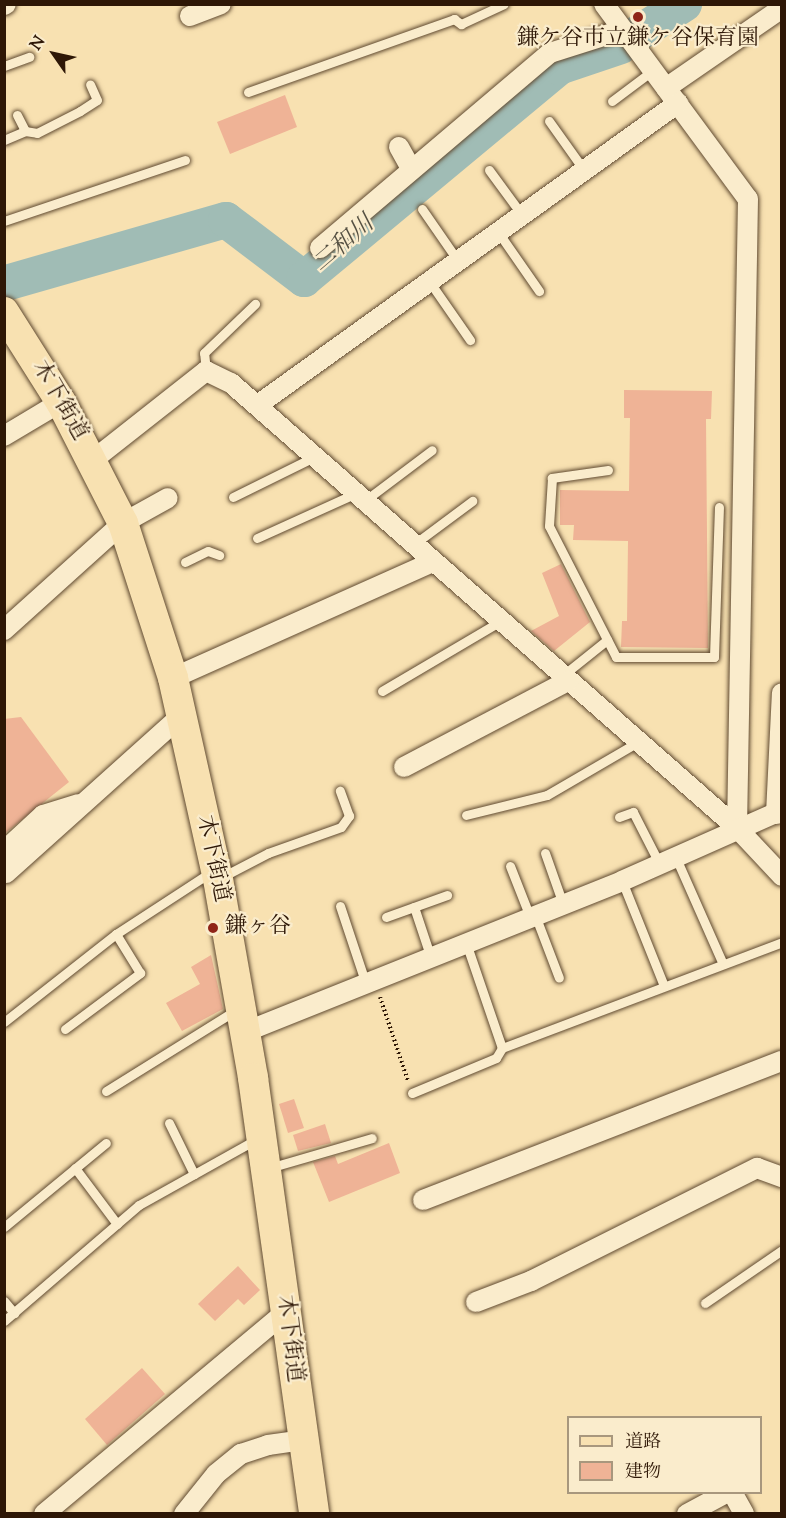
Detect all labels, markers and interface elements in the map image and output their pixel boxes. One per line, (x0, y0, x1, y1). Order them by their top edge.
marker: 鎌ケ谷市立鎌ケ谷保育園 (631, 10, 645, 24)
north arrow (24, 24, 84, 84)
place label: 鎌ケ谷市立鎌ケ谷保育園 (517, 27, 759, 53)
text: N (26, 32, 52, 55)
water label: 二和川 (307, 211, 381, 279)
street label: 木下街道 (26, 356, 92, 446)
street label: 木下街道 (190, 813, 234, 905)
place label: 鎌ヶ谷 (225, 915, 291, 941)
marker: 鎌ヶ谷 (206, 921, 220, 935)
street label: 木下街道 (271, 1294, 307, 1384)
legend (567, 1416, 762, 1494)
text: 道路 (625, 1430, 661, 1456)
text: 建物 (625, 1460, 661, 1486)

